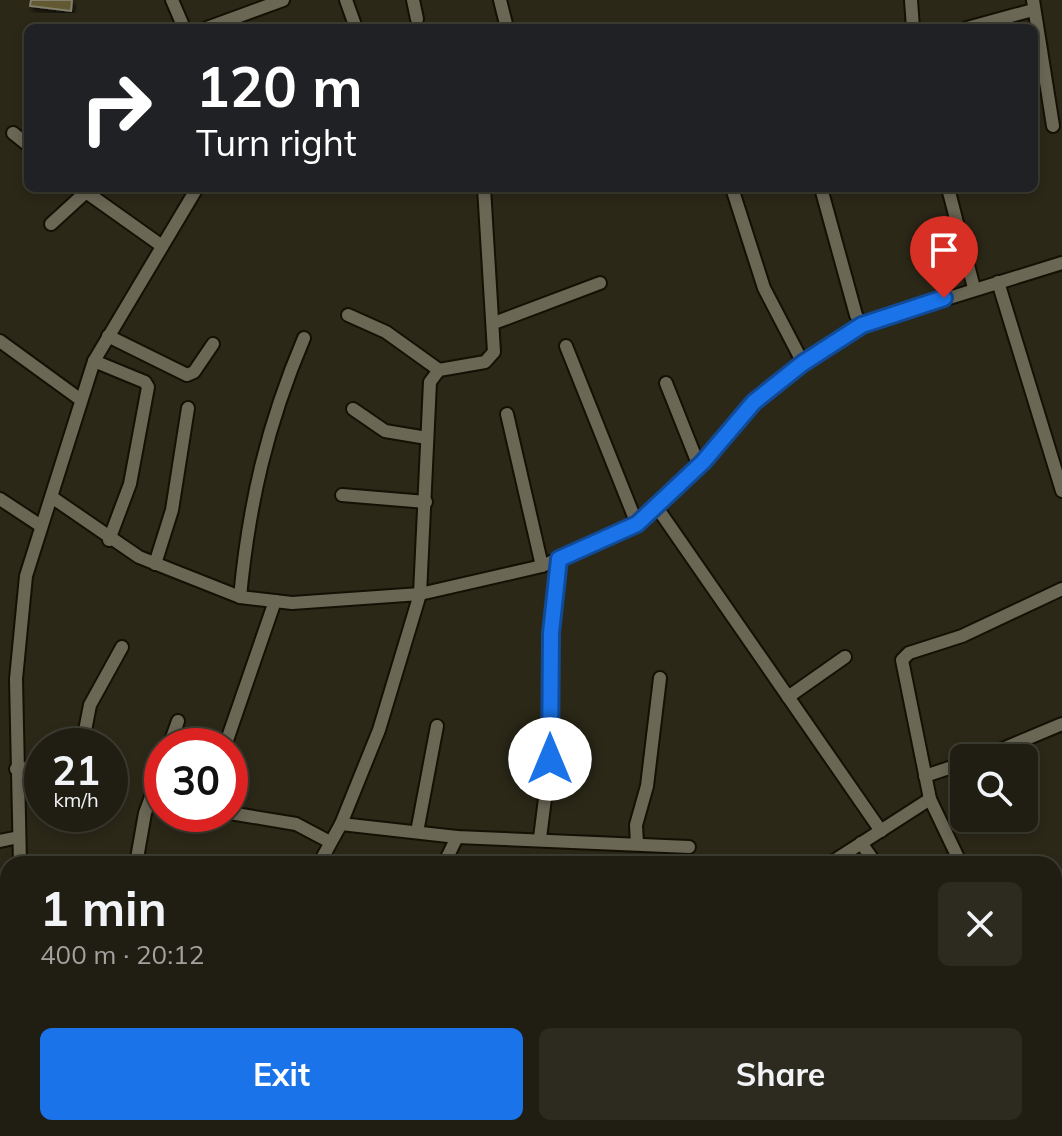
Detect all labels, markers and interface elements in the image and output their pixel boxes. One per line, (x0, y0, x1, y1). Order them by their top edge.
text: 120 m (196, 51, 363, 121)
icon: right (64, 56, 168, 160)
text: Turn right (196, 120, 357, 165)
pin (910, 216, 978, 298)
icon: arrive (922, 228, 966, 272)
position arrow (508, 717, 592, 801)
speed limit sign: 30 (144, 728, 248, 832)
map controls (950, 744, 1038, 832)
button: search (950, 744, 1038, 832)
text: 21 (52, 745, 100, 795)
text: km/h (53, 787, 99, 812)
text: 1 min (40, 878, 167, 938)
button: close (938, 882, 1022, 966)
text: 400 m · 20:12 (40, 938, 204, 971)
button: Exit (40, 1028, 523, 1120)
button: Share (539, 1028, 1022, 1120)

